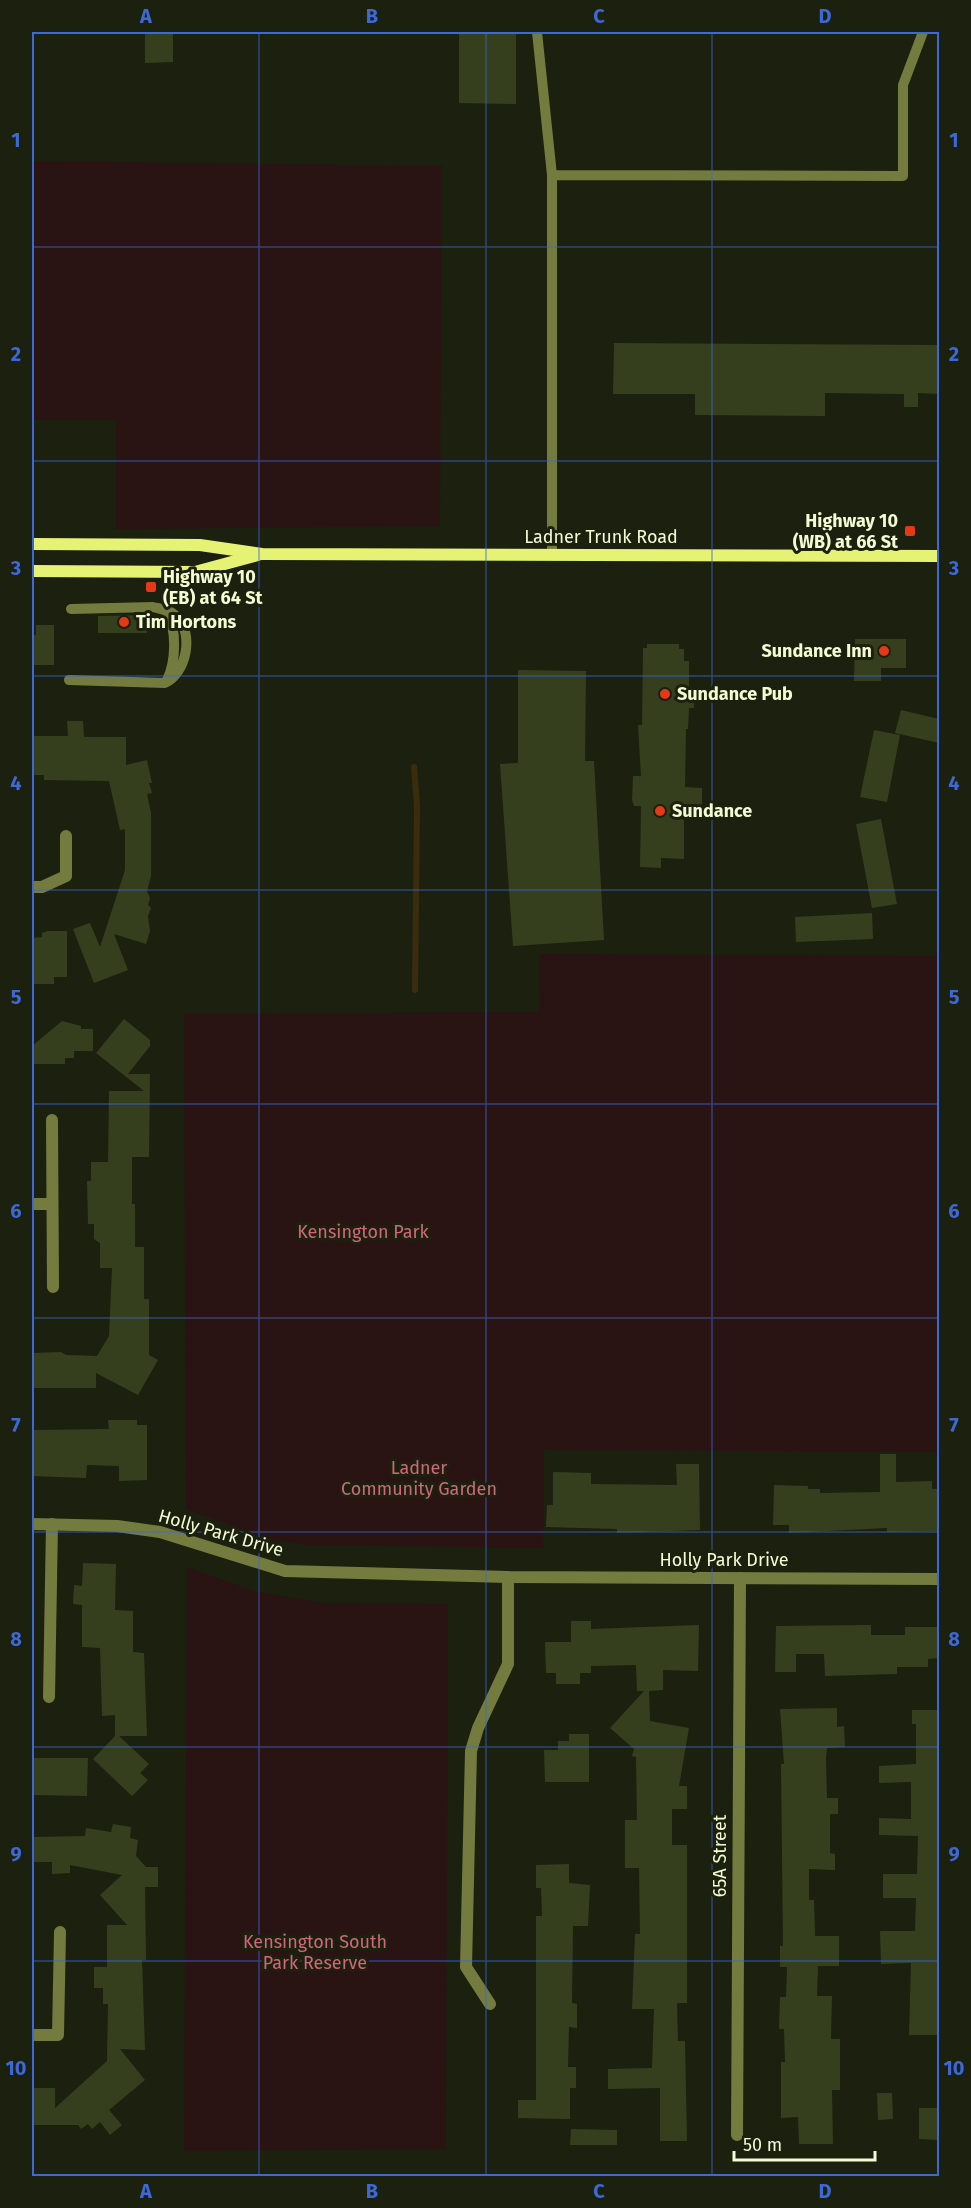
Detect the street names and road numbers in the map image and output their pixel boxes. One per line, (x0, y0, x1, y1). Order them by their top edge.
street label: Ladner Trunk Road (524, 526, 678, 548)
street label: Holly Park Drive (156, 1505, 286, 1561)
street label: Holly Park Drive (659, 1549, 789, 1571)
street label: 65A Street (709, 1814, 731, 1897)

